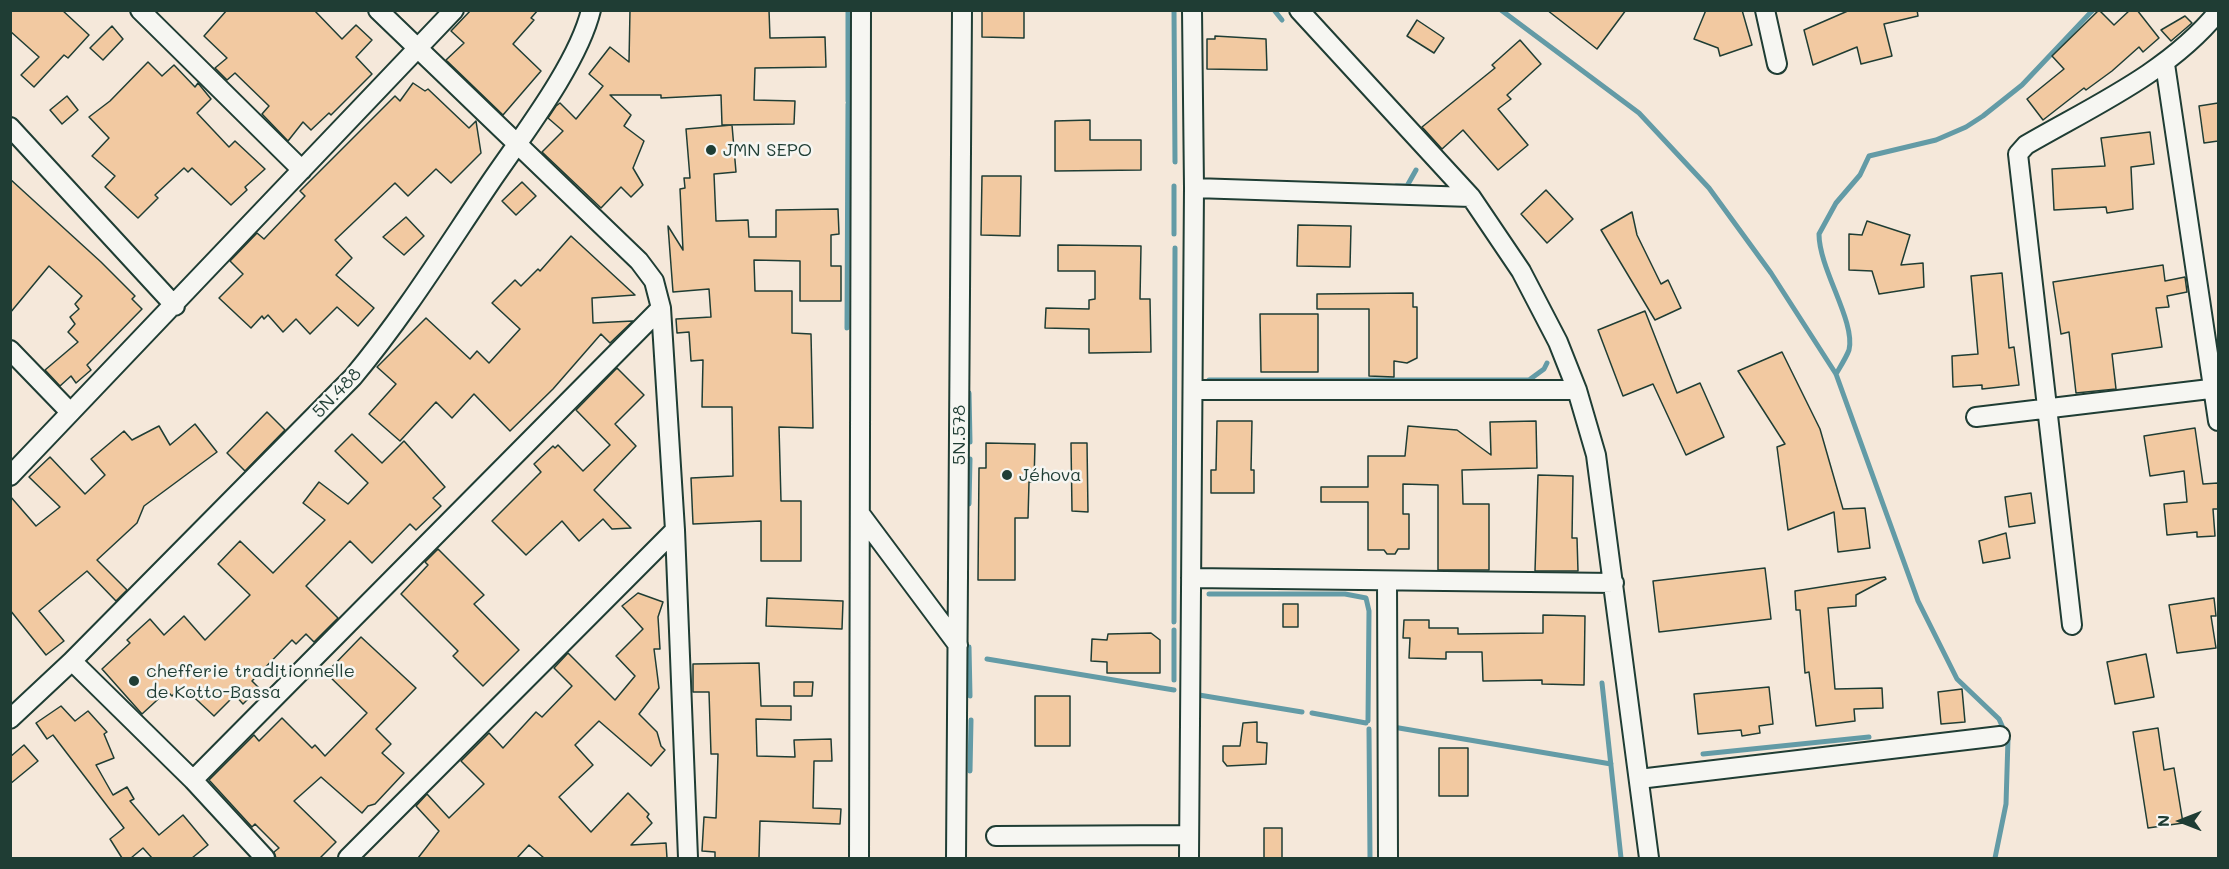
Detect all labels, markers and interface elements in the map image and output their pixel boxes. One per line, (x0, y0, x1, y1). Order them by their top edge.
place label: JMN SEPO (723, 139, 812, 161)
marker: JMN SEPO (704, 143, 718, 157)
street label: 5N.488 (308, 363, 366, 423)
street label: 5N.578 (948, 405, 970, 465)
place label: Jéhova (1019, 464, 1082, 486)
marker: Jéhova (1000, 468, 1014, 482)
place label: chefferie traditionnelle de Kotto-Bassa (146, 660, 355, 702)
marker: chefferie traditionnelle de Kotto-Bassa (127, 674, 141, 688)
north arrow (2151, 791, 2211, 851)
text: N (2152, 815, 2173, 827)

